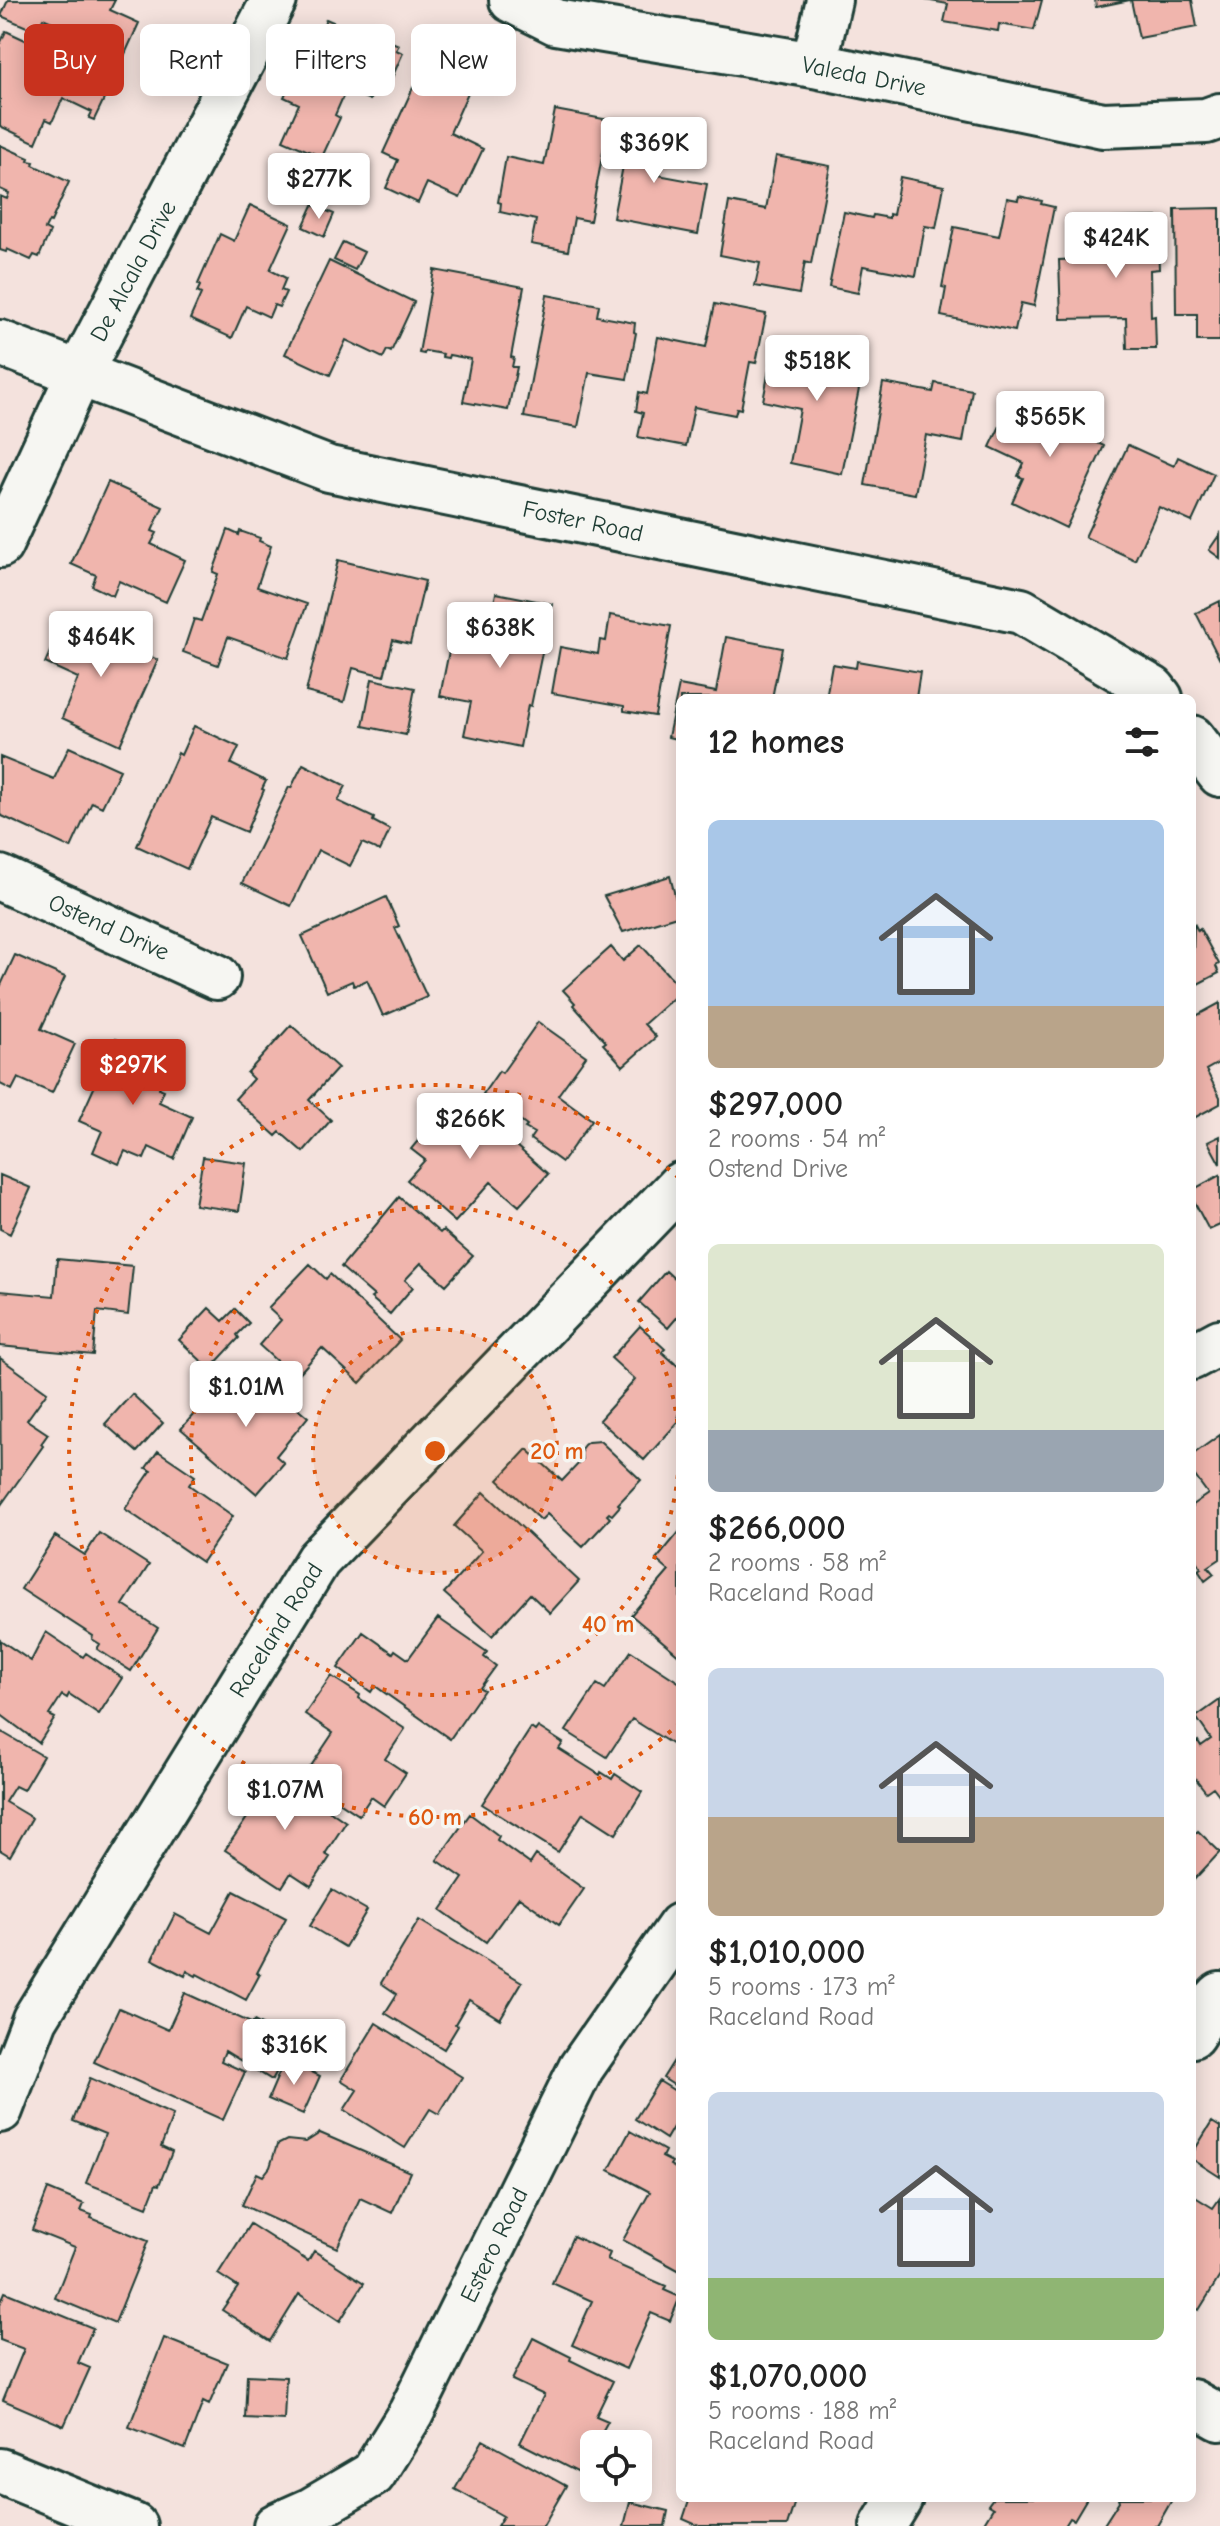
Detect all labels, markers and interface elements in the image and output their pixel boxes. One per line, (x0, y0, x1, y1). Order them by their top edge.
chip: Buy (24, 24, 124, 96)
chip: Rent (140, 24, 250, 96)
chip: Filters (266, 24, 395, 96)
chip: New (411, 24, 516, 96)
street label: Valeda Drive (800, 50, 928, 102)
pin: $369K (598, 117, 710, 185)
text: $369K (619, 128, 689, 158)
pin: $277K (263, 153, 375, 221)
text: $277K (286, 164, 352, 194)
street label: De Alcala Drive (84, 196, 182, 346)
pin: $424K (1060, 212, 1172, 280)
text: $424K (1083, 223, 1149, 253)
pin: $518K (761, 335, 873, 403)
text: $518K (783, 346, 851, 376)
pin: $565K (994, 391, 1106, 459)
text: $565K (1014, 402, 1086, 432)
street label: Foster Road (520, 495, 646, 547)
pin: $638K (444, 602, 556, 670)
pin: $464K (45, 611, 157, 679)
text: $638K (465, 613, 535, 643)
text: $464K (67, 622, 135, 652)
icon: filters (1120, 720, 1164, 764)
text: 12 homes (708, 722, 844, 762)
icon: home (864, 872, 1008, 1016)
street label: Ostend Drive (44, 888, 174, 966)
pin: $297K (77, 1039, 189, 1107)
text: $297K (99, 1050, 167, 1080)
text: $297,000 (708, 1084, 843, 1124)
pin: $266K (414, 1093, 526, 1161)
text: $266K (435, 1104, 505, 1134)
text: 2 rooms · 54 m² (708, 1124, 885, 1154)
text: Ostend Drive (708, 1154, 848, 1184)
icon: home (864, 1296, 1008, 1440)
pin: $1.01M (181, 1361, 311, 1429)
text: $1.01M (208, 1372, 284, 1402)
centre of rings (421, 1437, 449, 1465)
text: 20 m (530, 1437, 584, 1465)
text: $266,000 (708, 1508, 846, 1548)
text: 2 rooms · 58 m² (708, 1548, 886, 1578)
street label: Raceland Road (223, 1558, 329, 1702)
text: Raceland Road (708, 1578, 874, 1608)
text: 40 m (582, 1610, 634, 1638)
icon: home (864, 1720, 1008, 1864)
pin: $1.07M (220, 1764, 350, 1832)
text: $1.07M (246, 1775, 324, 1805)
text: 60 m (408, 1803, 462, 1831)
text: $1,010,000 (708, 1932, 865, 1972)
text: 5 rooms · 173 m² (708, 1972, 895, 2002)
text: Raceland Road (708, 2002, 874, 2032)
pin: $316K (238, 2019, 350, 2087)
text: $316K (261, 2030, 327, 2060)
icon: home (864, 2144, 1008, 2288)
street label: Estero Road (454, 2183, 534, 2307)
text: $1,070,000 (708, 2356, 867, 2396)
text: 5 rooms · 188 m² (708, 2396, 896, 2426)
text: Raceland Road (708, 2426, 874, 2456)
map controls (580, 2430, 652, 2502)
button: locate (580, 2430, 652, 2502)

